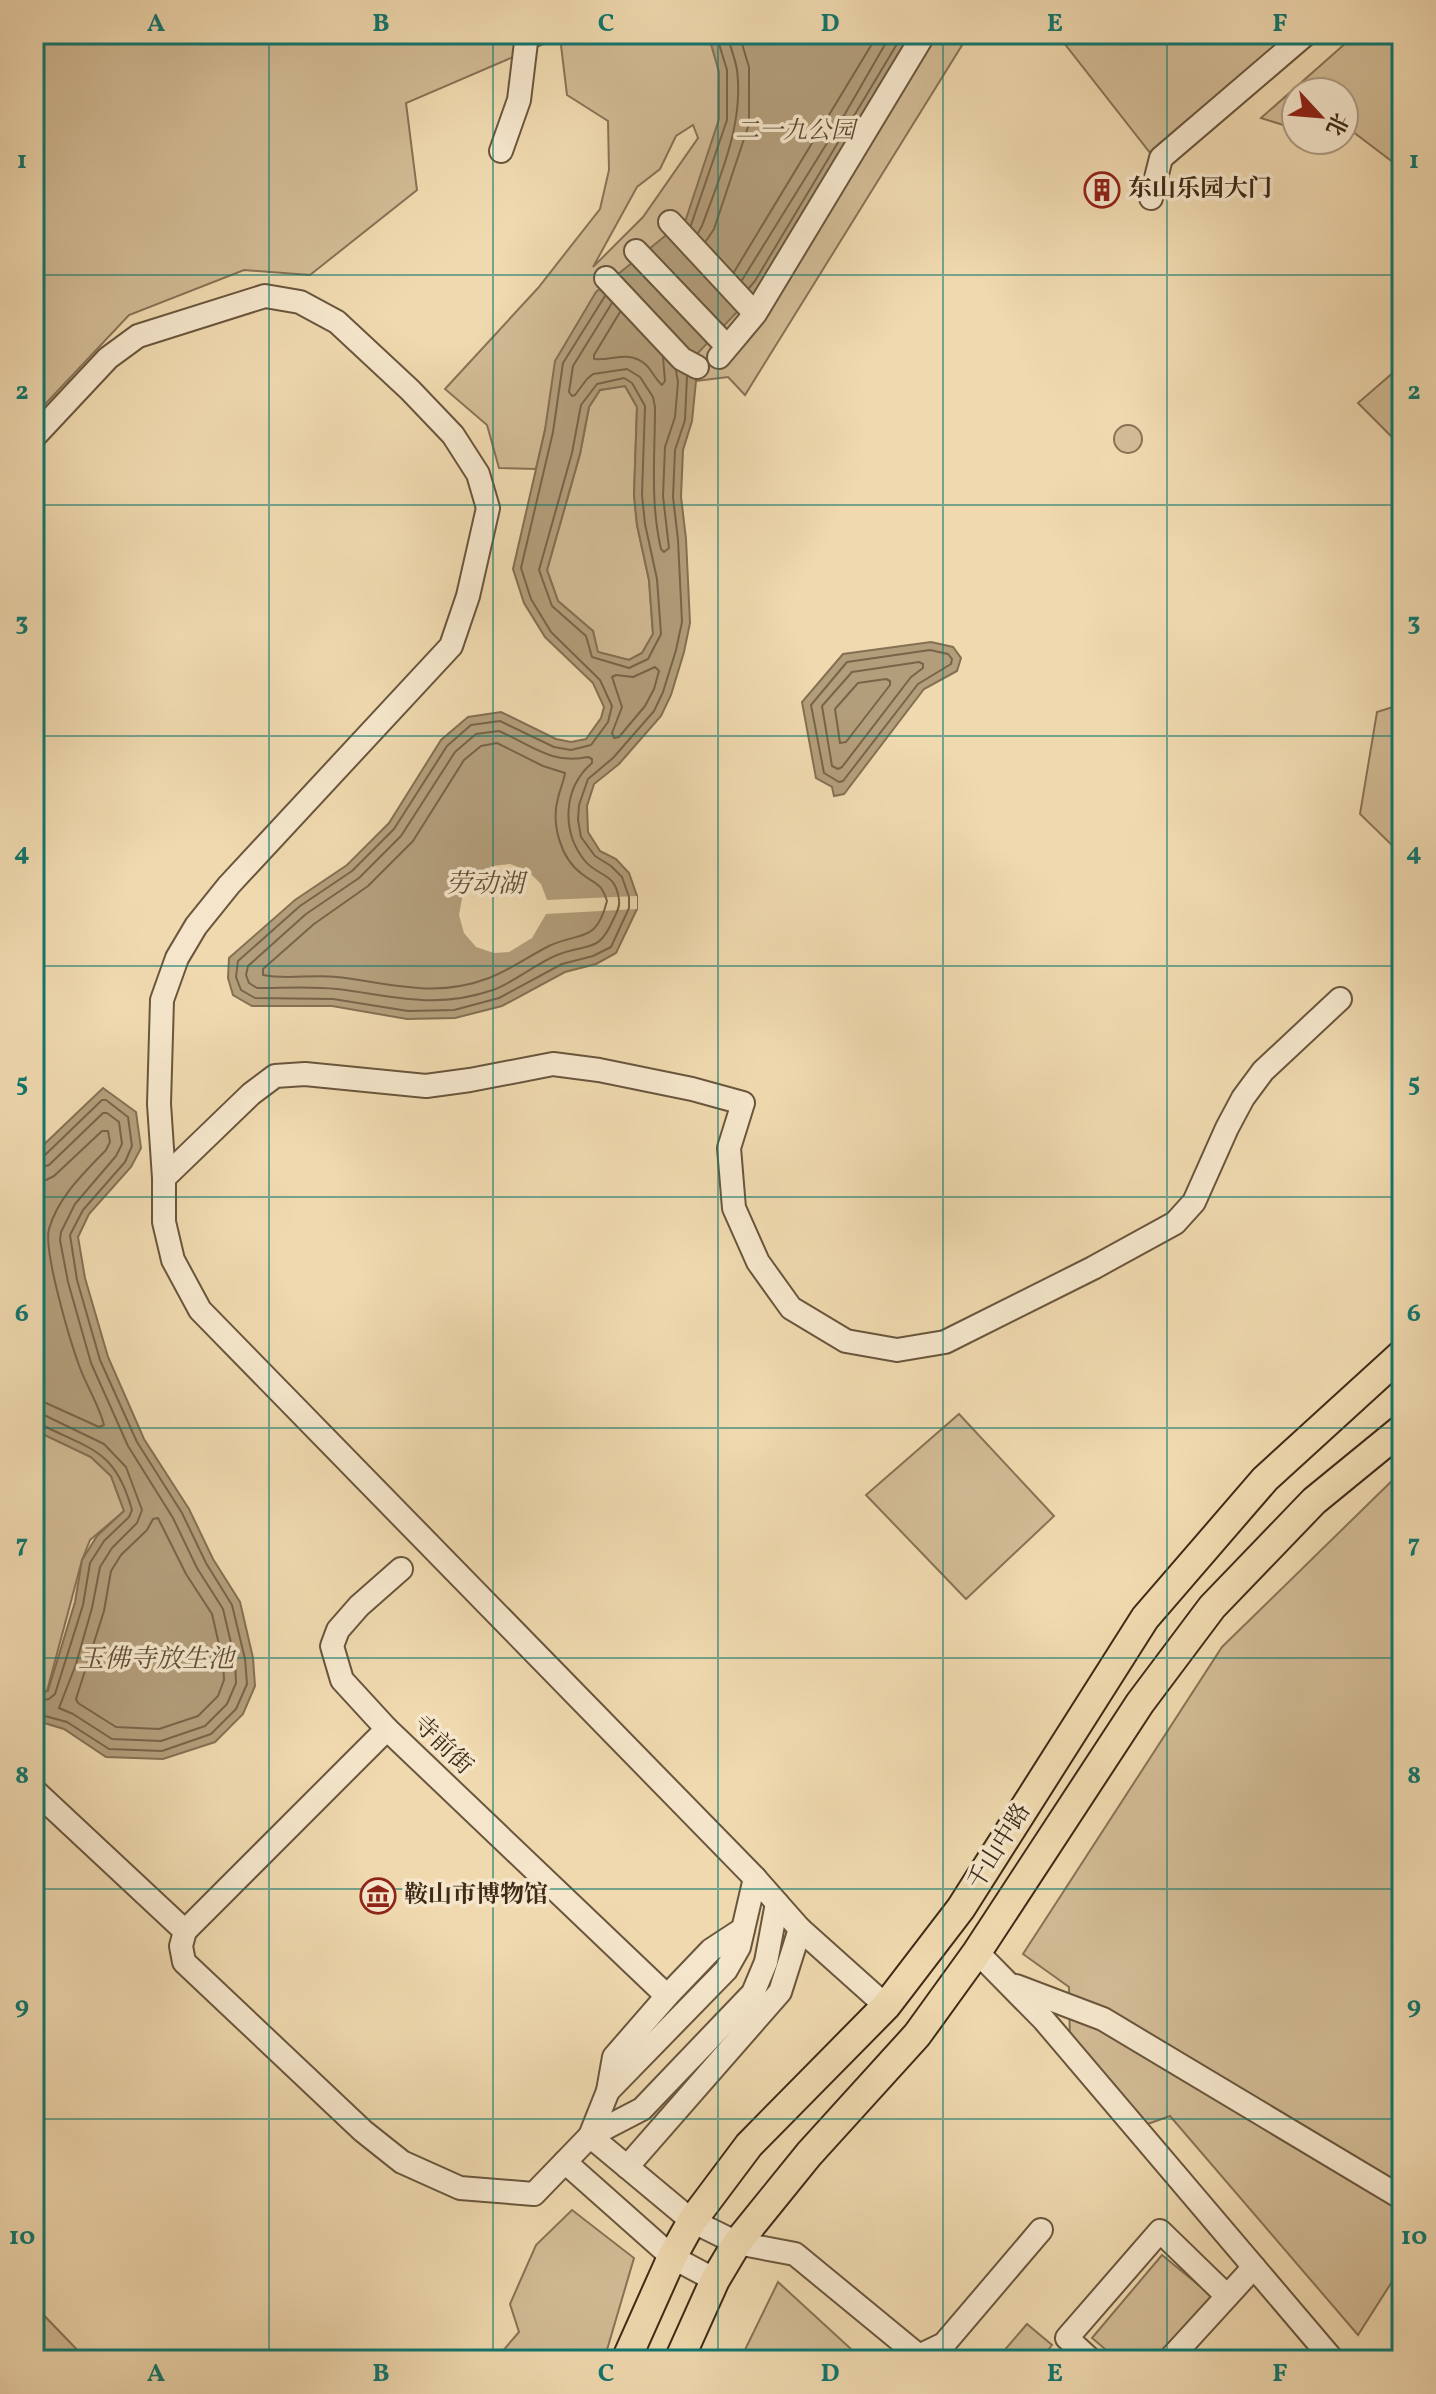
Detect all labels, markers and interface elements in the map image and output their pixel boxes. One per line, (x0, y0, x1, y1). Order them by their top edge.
text: A (147, 6, 166, 42)
text: B (372, 6, 390, 42)
text: C (598, 6, 614, 42)
text: D (820, 6, 840, 42)
text: E (1047, 6, 1063, 42)
text: F (1272, 6, 1288, 42)
north arrow (1280, 76, 1360, 156)
text: 北 (1317, 107, 1354, 140)
park label: 二一九公园 (735, 115, 859, 149)
text: 1 (17, 143, 27, 179)
text: 1 (1409, 143, 1419, 179)
building icon: 东山乐园大门 (1083, 171, 1121, 209)
place label: 东山乐园大门 (1128, 173, 1272, 207)
text: 2 (15, 374, 29, 410)
text: 2 (1407, 374, 1421, 410)
text: 3 (15, 605, 29, 641)
text: 3 (1407, 605, 1421, 641)
text: 4 (14, 835, 30, 871)
text: 4 (1406, 835, 1422, 871)
water label: 劳动湖 (446, 867, 528, 903)
text: 5 (16, 1066, 28, 1102)
text: 5 (1408, 1066, 1420, 1102)
text: 6 (15, 1296, 29, 1332)
text: 6 (1407, 1296, 1421, 1332)
text: 7 (16, 1527, 28, 1563)
text: 7 (1408, 1527, 1420, 1563)
water label: 玉佛寺放生池 (78, 1642, 237, 1678)
street label: 寺前街 (404, 1709, 480, 1783)
text: 8 (15, 1758, 29, 1794)
text: 8 (1407, 1758, 1421, 1794)
street label: 千山中路 (960, 1797, 1040, 1897)
museum icon: 鞍山市博物馆 (359, 1877, 397, 1915)
place label: 鞍山市博物馆 (404, 1879, 548, 1913)
text: 9 (15, 1988, 29, 2024)
text: 9 (1407, 1988, 1421, 2024)
text: 10 (9, 2219, 35, 2255)
text: 10 (1401, 2219, 1427, 2255)
text: A (147, 2356, 166, 2392)
text: B (372, 2356, 390, 2392)
text: C (598, 2356, 614, 2392)
text: D (820, 2356, 840, 2392)
text: E (1047, 2356, 1063, 2392)
text: F (1272, 2356, 1288, 2392)

